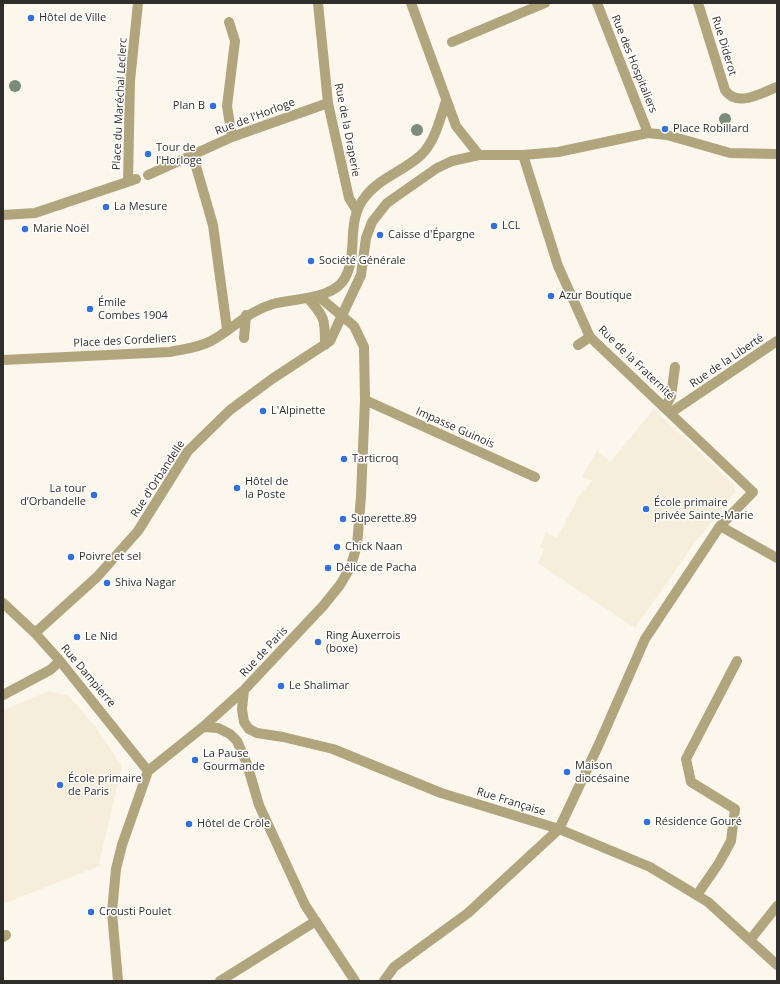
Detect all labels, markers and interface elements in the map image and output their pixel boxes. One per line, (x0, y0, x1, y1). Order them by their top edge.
place label: Hôtel de Ville (39, 11, 106, 25)
marker: Hôtel de Ville (26, 13, 36, 23)
street label: Rue des Hospitaliers (608, 13, 660, 115)
street label: Rue Diderot (709, 15, 739, 77)
street label: Place du Maréchal Leclerc (110, 38, 130, 170)
street label: Rue de la Draperie (331, 82, 363, 178)
street label: Rue de l'Horloge (213, 96, 297, 138)
place label: Plan B (173, 99, 205, 113)
marker: Plan B (208, 101, 218, 111)
place label: Place Robillard (673, 122, 749, 136)
marker: Place Robillard (660, 124, 670, 134)
place label: Tour de l'Horloge (156, 141, 202, 167)
marker: Tour de l'Horloge (143, 149, 153, 159)
place label: La Mesure (114, 200, 167, 214)
marker: La Mesure (101, 202, 111, 212)
place label: LCL (502, 219, 520, 233)
marker: LCL (489, 221, 499, 231)
place label: Marie Noël (33, 222, 89, 236)
marker: Marie Noël (20, 224, 30, 234)
place label: Caisse d'Épargne (388, 228, 475, 242)
marker: Caisse d'Épargne (375, 230, 385, 240)
place label: Société Générale (319, 254, 405, 268)
marker: Société Générale (306, 256, 316, 266)
place label: Azur Boutique (559, 289, 632, 303)
marker: Azur Boutique (546, 291, 556, 301)
place label: Émile Combes 1904 (98, 296, 168, 322)
marker: Émile Combes 1904 (85, 304, 95, 314)
street label: Rue de la Fraternité (595, 323, 677, 403)
street label: Rue de la Liberté (688, 331, 766, 391)
street label: Place des Cordeliers (73, 332, 177, 350)
place label: L'Alpinette (271, 404, 325, 418)
street label: Impasse Guinois (414, 405, 496, 451)
marker: L'Alpinette (258, 406, 268, 416)
street label: Rue d'Orbandelle (128, 438, 188, 520)
place label: Tarticroq (352, 452, 398, 466)
marker: Tarticroq (339, 454, 349, 464)
place label: Hôtel de la Poste (245, 475, 288, 501)
place label: La tour d’Orbandelle (20, 482, 86, 508)
marker: Hôtel de la Poste (232, 483, 242, 493)
marker: La tour d’Orbandelle (89, 490, 99, 500)
place label: École primaire privée Sainte-Marie (654, 496, 753, 522)
marker: École primaire privée Sainte-Marie (641, 504, 651, 514)
place label: Superette.89 (351, 512, 417, 526)
marker: Superette.89 (338, 514, 348, 524)
place label: Chick Naan (345, 540, 403, 554)
marker: Chick Naan (332, 542, 342, 552)
place label: Poivre et sel (79, 550, 141, 564)
marker: Poivre et sel (66, 552, 76, 562)
place label: Délice de Pacha (336, 561, 417, 575)
marker: Délice de Pacha (323, 563, 333, 573)
place label: Shiva Nagar (115, 576, 176, 590)
marker: Shiva Nagar (102, 578, 112, 588)
street label: Rue de Paris (237, 624, 291, 680)
place label: Ring Auxerrois (boxe) (326, 629, 400, 655)
place label: Le Nid (85, 630, 118, 644)
marker: Le Nid (72, 632, 82, 642)
marker: Ring Auxerrois (boxe) (313, 637, 323, 647)
street label: Rue Dampierre (58, 642, 118, 710)
place label: Le Shalimar (289, 679, 349, 693)
marker: Le Shalimar (276, 681, 286, 691)
place label: La Pause Gourmande (203, 747, 265, 773)
marker: La Pause Gourmande (190, 755, 200, 765)
place label: Maison diocésaine (575, 759, 630, 785)
marker: Maison diocésaine (562, 767, 572, 777)
place label: École primaire de Paris (68, 772, 142, 798)
marker: École primaire de Paris (55, 780, 65, 790)
street label: Rue Française (475, 785, 547, 819)
place label: Résidence Gouré (655, 815, 742, 829)
place label: Hôtel de Crôle (197, 817, 270, 831)
marker: Résidence Gouré (642, 817, 652, 827)
marker: Hôtel de Crôle (184, 819, 194, 829)
place label: Crousti Poulet (99, 905, 171, 919)
marker: Crousti Poulet (86, 907, 96, 917)

